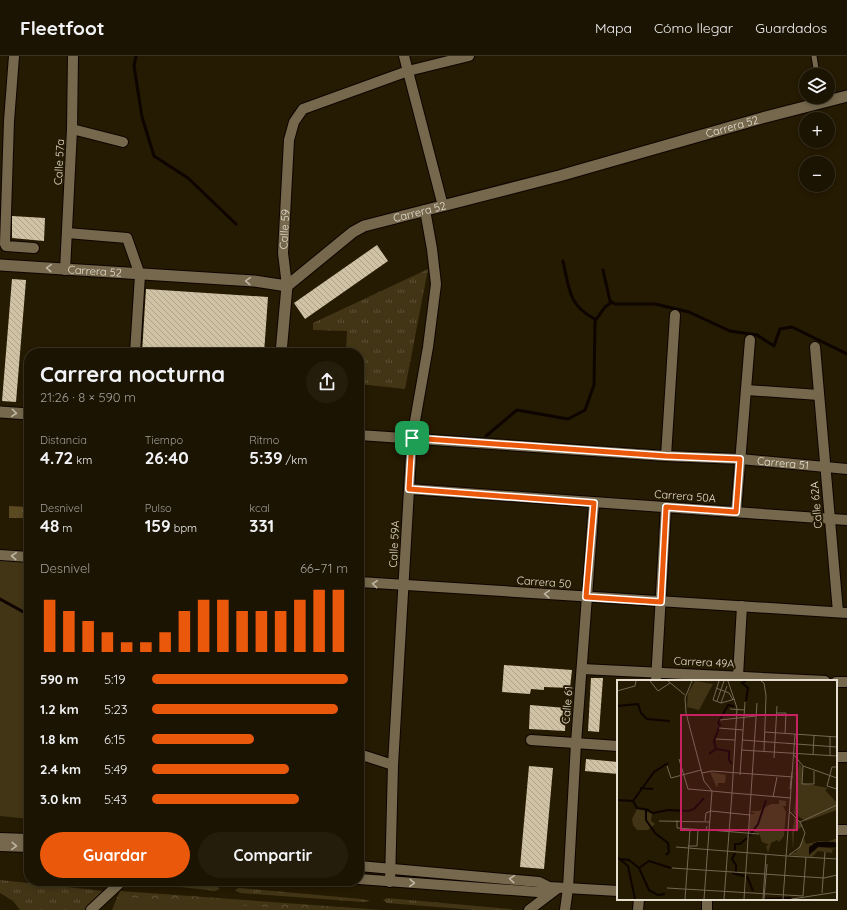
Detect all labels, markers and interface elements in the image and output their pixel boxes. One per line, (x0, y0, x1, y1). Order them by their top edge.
text: Fleetfoot (20, 16, 105, 40)
text: Mapa (595, 19, 632, 37)
text: Cómo llegar (654, 19, 733, 37)
text: Guardados (755, 19, 827, 37)
map controls (799, 68, 835, 192)
button: layers (799, 68, 835, 104)
street label: Carrera 52 (704, 112, 760, 141)
button: + (799, 112, 835, 148)
street label: Calle 57a (51, 139, 67, 185)
button: − (799, 156, 835, 192)
street label: Carrera 52 (392, 198, 448, 225)
street label: Calle 59 (276, 209, 292, 250)
street label: Carrera 52 (67, 262, 122, 280)
one-way arrow (46, 264, 52, 273)
one-way arrow (245, 277, 251, 286)
text: Carrera nocturna (40, 360, 225, 388)
button: share (306, 361, 348, 403)
text: 21:26 · 8 × 590 m (40, 389, 136, 405)
one-way arrow (11, 408, 18, 417)
pin (395, 421, 429, 455)
icon: arrive (401, 427, 423, 449)
text: Distancia (40, 433, 87, 447)
text: Tiempo (145, 433, 183, 447)
text: Ritmo (249, 433, 279, 447)
text: 4.72 (40, 447, 73, 468)
text: 26:40 (145, 447, 189, 468)
text: 5:39 (249, 447, 283, 468)
text: km (73, 453, 92, 467)
text: /km (283, 453, 307, 467)
street label: Carrera 51 (756, 454, 810, 472)
street label: Calle 62A (807, 481, 825, 529)
street label: Carrera 50A (654, 487, 716, 505)
text: Desnivel (40, 501, 83, 515)
text: Pulso (145, 501, 172, 515)
text: kcal (249, 501, 270, 515)
text: 48 (40, 515, 59, 536)
text: 159 (145, 515, 171, 536)
text: 331 (249, 515, 274, 536)
street label: Calle 59A (386, 520, 402, 568)
text: m (59, 521, 72, 535)
text: bpm (171, 521, 197, 535)
one-way arrow (11, 551, 18, 560)
text: Desnivel (40, 560, 90, 576)
text: 66–71 m (300, 560, 348, 576)
street label: Carrera 50 (516, 573, 572, 591)
one-way arrow (372, 579, 378, 588)
one-way arrow (544, 590, 550, 599)
street label: Carrera 49A (673, 653, 735, 671)
text: 590 m (40, 671, 78, 687)
text: 5:19 (104, 671, 126, 687)
inset map (617, 680, 837, 900)
street label: Calle 61 (558, 685, 576, 725)
text: 1.2 km (40, 701, 79, 717)
text: 5:23 (104, 701, 128, 717)
text: 1.8 km (40, 731, 78, 747)
text: 6:15 (104, 731, 125, 747)
text: 2.4 km (40, 761, 81, 777)
text: 5:49 (104, 761, 127, 777)
text: 3.0 km (40, 791, 81, 807)
text: 5:43 (104, 791, 127, 807)
button: Guardar (40, 832, 190, 878)
button: Compartir (198, 832, 348, 878)
one-way arrow (11, 842, 18, 851)
one-way arrow (509, 875, 515, 884)
one-way arrow (409, 879, 415, 888)

